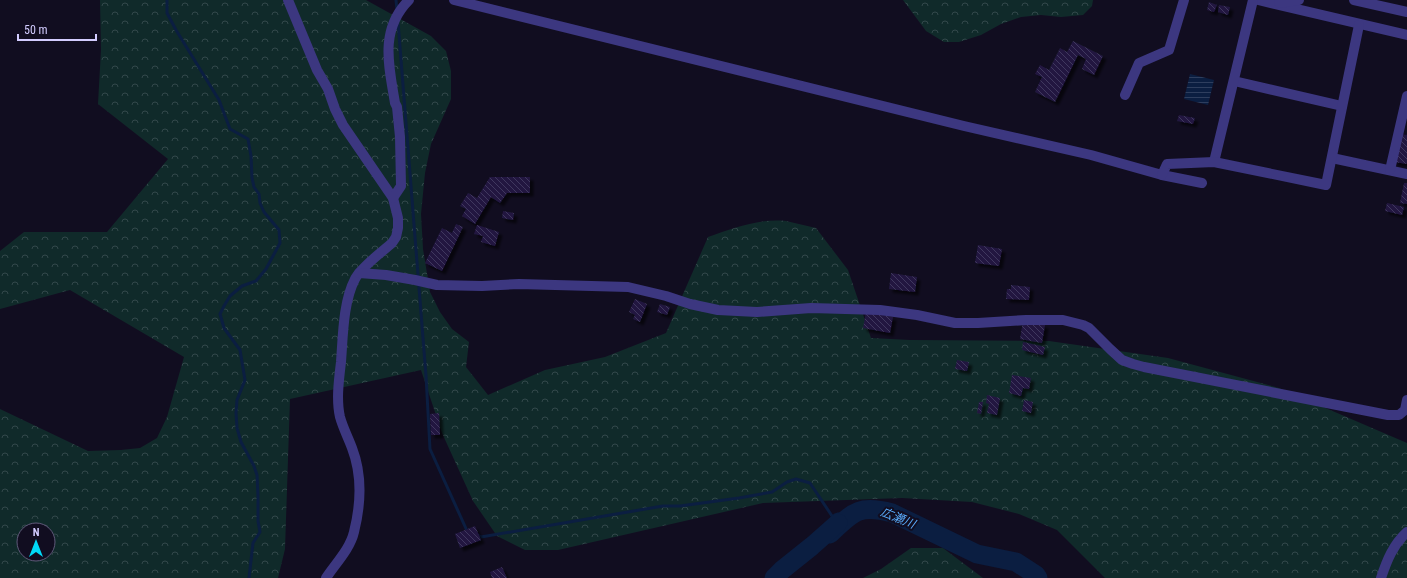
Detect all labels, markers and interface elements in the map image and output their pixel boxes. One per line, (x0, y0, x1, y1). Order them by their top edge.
scale bar (18, 16, 96, 42)
text: 50 m (24, 23, 48, 37)
water label: 広瀬川 (879, 505, 919, 532)
north arrow (16, 522, 56, 562)
text: N (33, 526, 40, 539)

